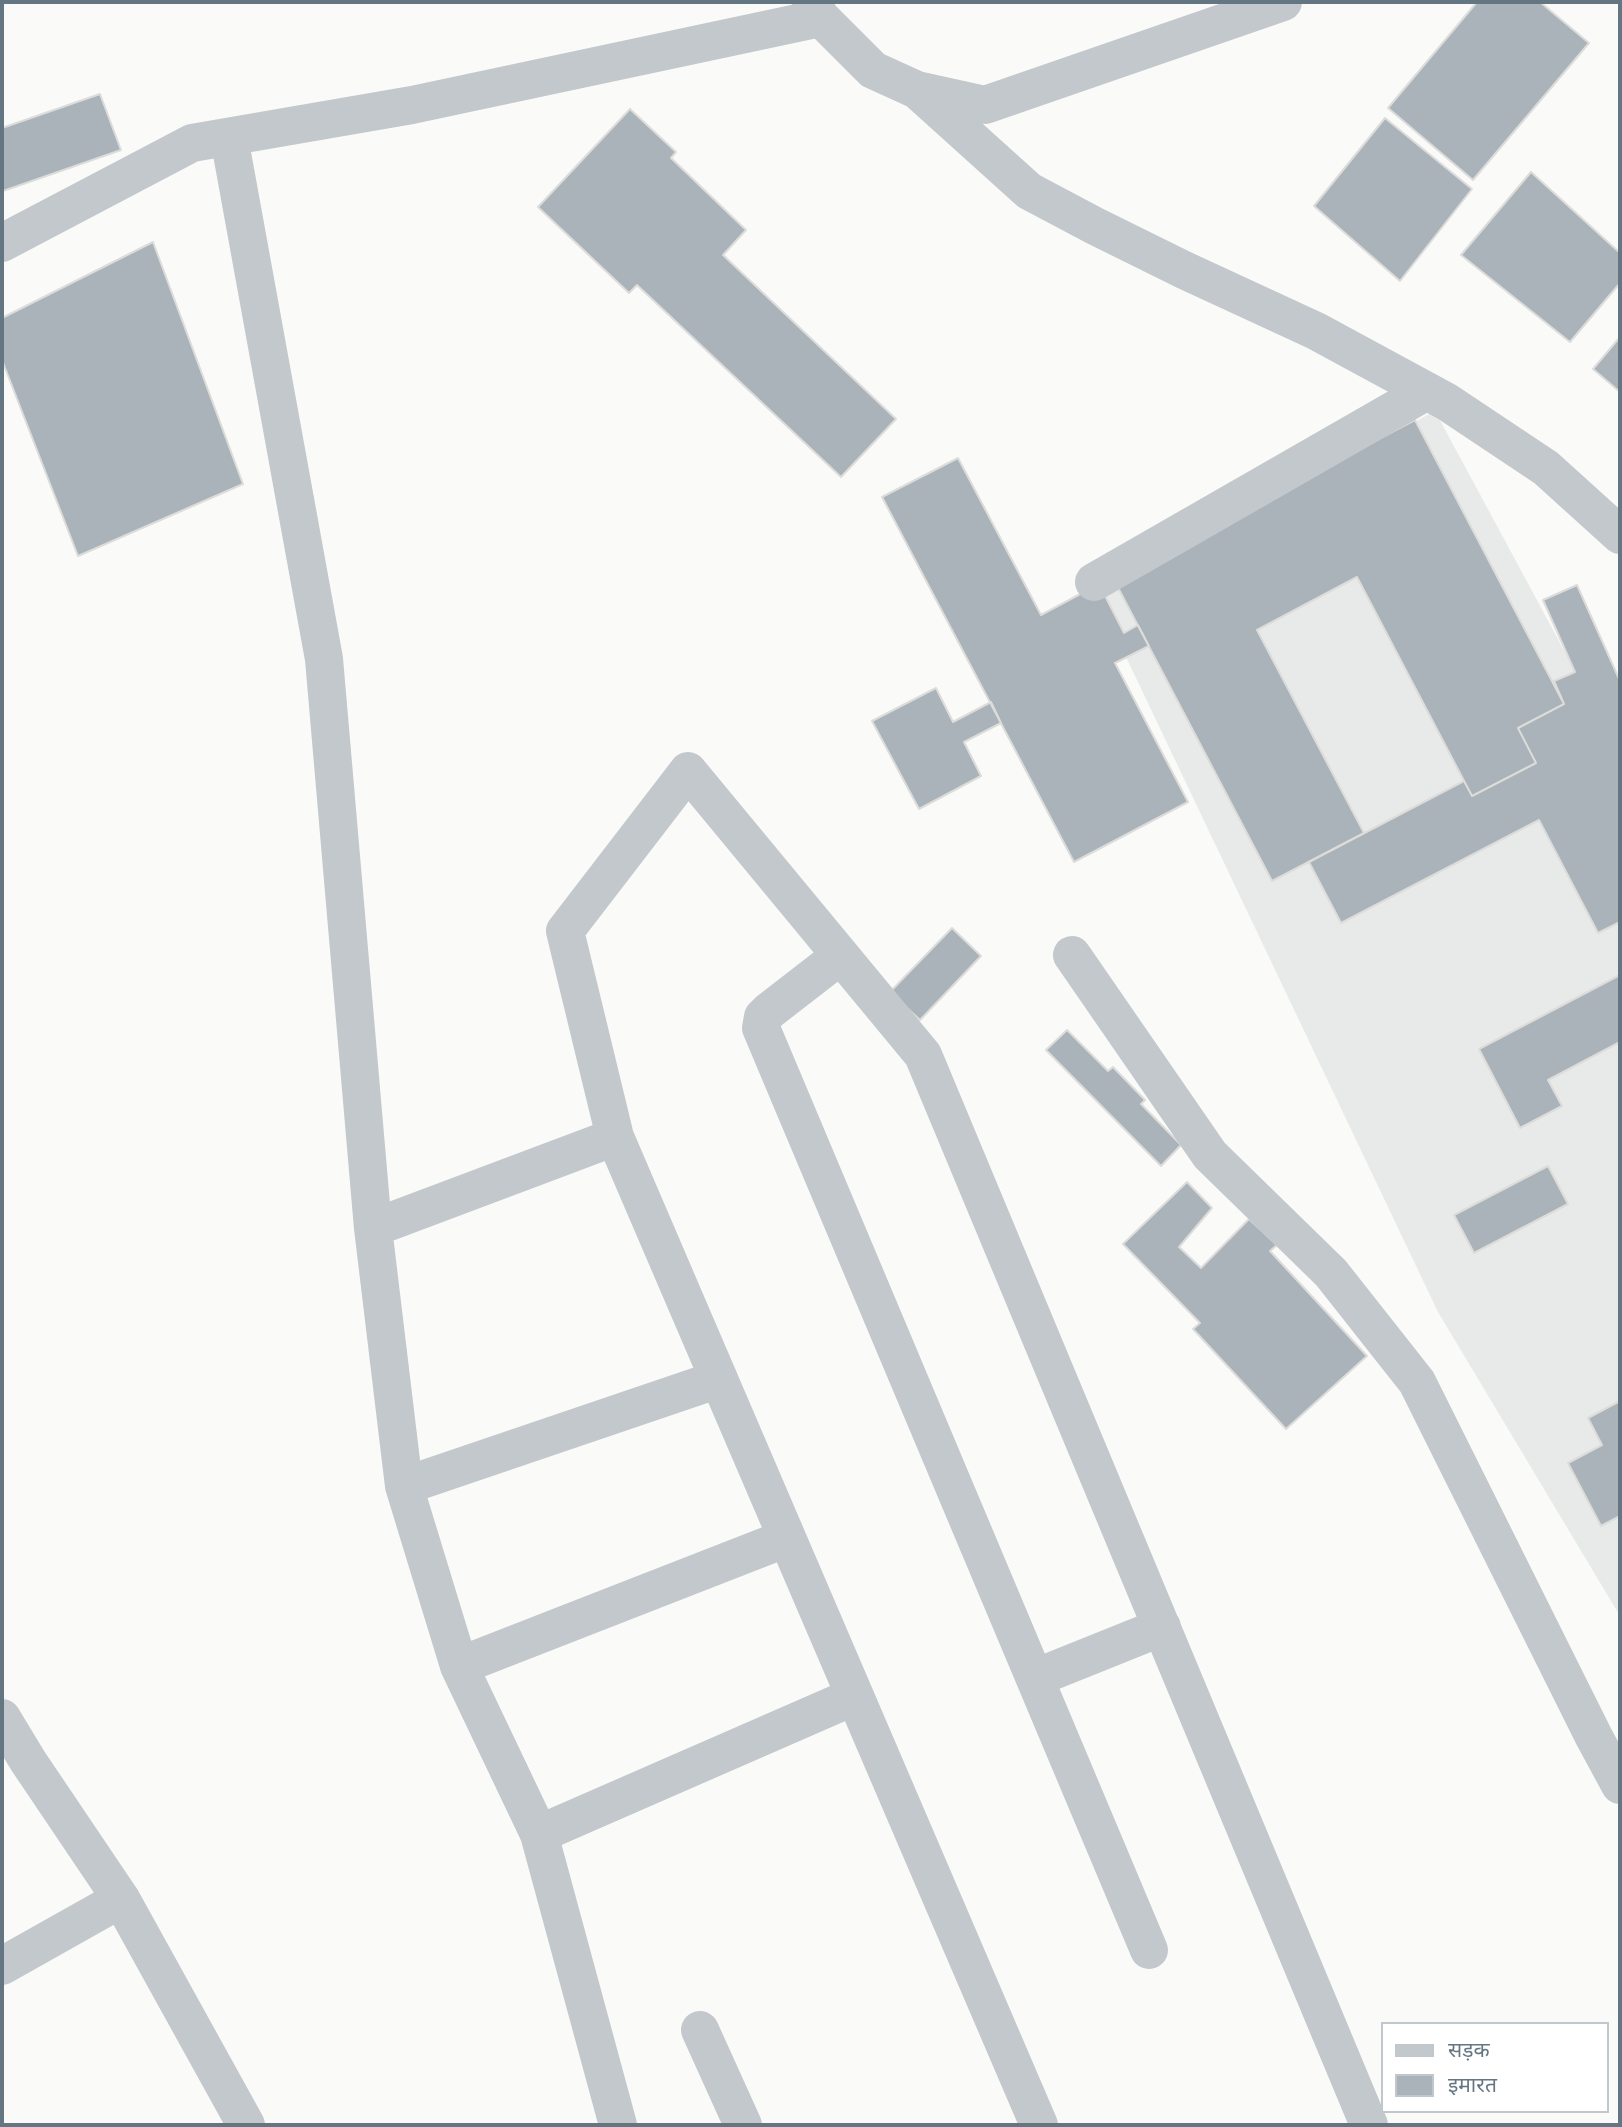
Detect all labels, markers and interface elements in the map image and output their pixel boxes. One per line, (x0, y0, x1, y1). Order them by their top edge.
legend (1380, 2022, 1608, 2113)
text: सड़क (1448, 2036, 1490, 2064)
text: इमारत (1448, 2071, 1497, 2099)

